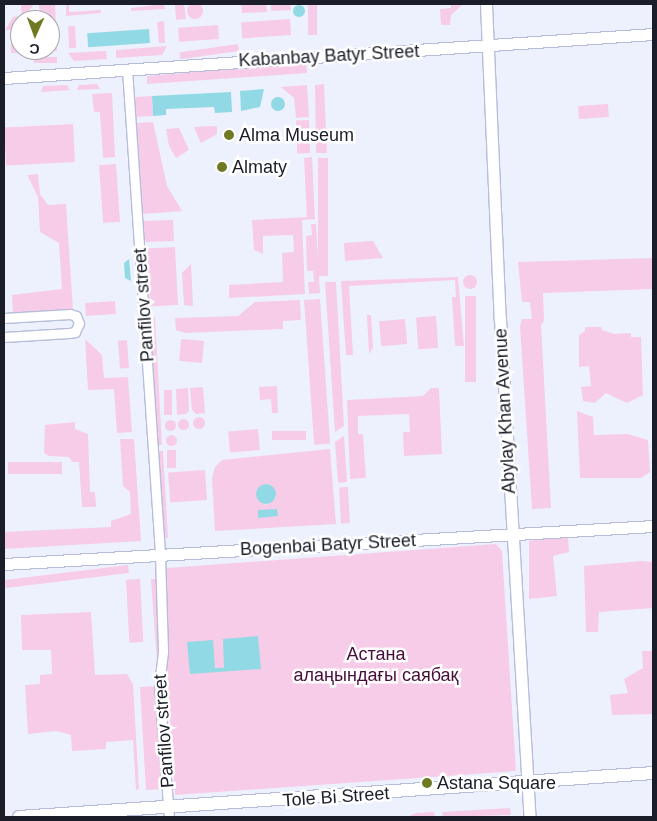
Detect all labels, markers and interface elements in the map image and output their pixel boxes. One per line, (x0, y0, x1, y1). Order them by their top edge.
north arrow (10, 10, 60, 60)
street label: Kabanbay Batyr Street (238, 40, 420, 72)
text: С (29, 41, 40, 57)
place label: Alma Museum (239, 124, 354, 146)
marker: Alma Museum (223, 129, 235, 141)
place label: Almaty (232, 156, 287, 178)
marker: Almaty (216, 161, 228, 173)
street label: Panfilov street (129, 247, 159, 363)
street label: Abylay Khan Avenue (490, 327, 520, 495)
street label: Bogenbai Batyr Street (240, 530, 416, 560)
park label: Астана алаңындағы саябақ (294, 644, 458, 686)
street label: Panfilov street (149, 673, 179, 789)
place label: Astana Square (437, 772, 556, 794)
marker: Astana Square (421, 777, 433, 789)
street label: Tole Bi Street (282, 782, 390, 812)

